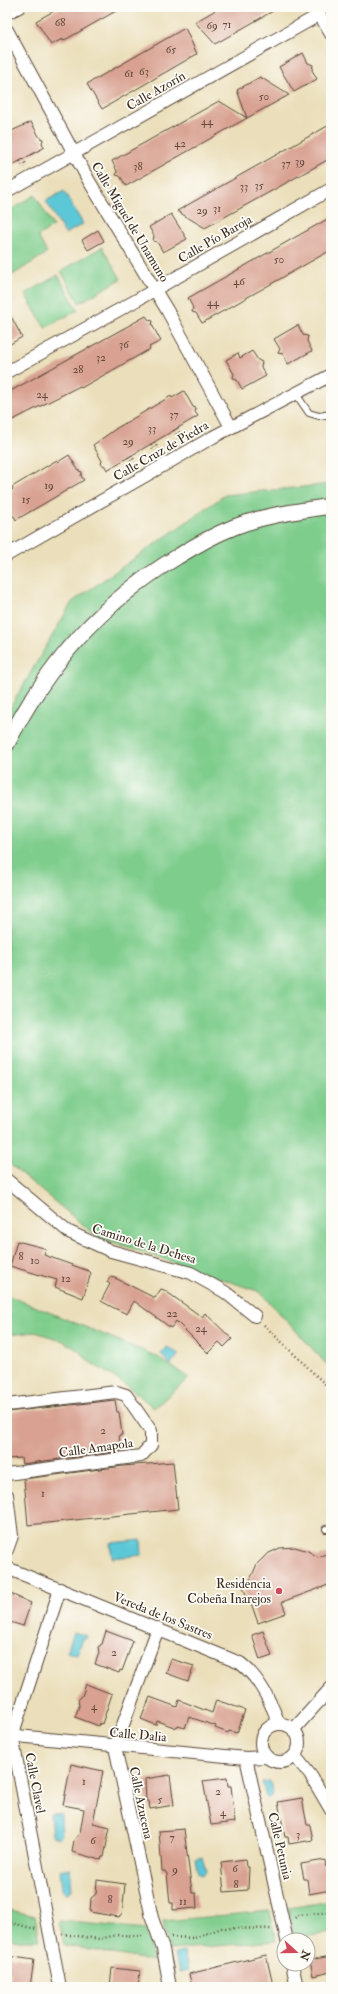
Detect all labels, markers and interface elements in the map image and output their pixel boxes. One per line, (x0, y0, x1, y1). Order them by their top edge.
house number: 68 (55, 16, 65, 29)
house number: 71 (223, 18, 232, 31)
house number: 69 (206, 19, 218, 32)
house number: 65 (166, 43, 176, 56)
house number: 63 (139, 65, 149, 78)
house number: 61 (124, 67, 134, 80)
street label: Calle Azorín (124, 68, 189, 114)
house number: 50 (259, 90, 270, 103)
house number: 44 (201, 115, 214, 128)
house number: 42 (174, 137, 186, 150)
house number: 39 (295, 155, 305, 168)
house number: 37 (281, 157, 291, 170)
street label: Calle Miguel de Unamuno (88, 159, 172, 285)
house number: 38 (133, 160, 143, 173)
house number: 35 (254, 179, 264, 192)
house number: 33 (240, 180, 248, 193)
house number: 31 (213, 202, 221, 215)
house number: 29 (196, 204, 208, 217)
street label: Calle Pío Baroja (175, 211, 255, 267)
house number: 50 (274, 253, 285, 266)
house number: 46 (233, 275, 246, 288)
house number: 44 (207, 296, 220, 309)
house number: 36 (119, 338, 130, 351)
house number: 32 (96, 351, 106, 364)
house number: 28 (73, 363, 83, 376)
house number: 24 (36, 388, 49, 401)
house number: 37 (169, 408, 179, 421)
street label: Calle Cruz de Piedra (111, 417, 212, 485)
house number: 33 (148, 422, 156, 435)
house number: 29 (122, 435, 134, 448)
house number: 19 (44, 479, 54, 492)
house number: 15 (22, 493, 31, 506)
street label: Camino de la Dehesa (90, 1221, 199, 1268)
house number: 8 (18, 1250, 24, 1263)
house number: 10 (30, 1254, 40, 1267)
house number: 12 (61, 1272, 71, 1285)
house number: 22 (166, 1307, 178, 1320)
house number: 24 (195, 1322, 208, 1335)
house number: 2 (100, 1424, 106, 1437)
street label: Calle Amapola (58, 1435, 135, 1462)
house number: 1 (41, 1487, 45, 1500)
place label: Residencia Cobeña Inarejos (187, 1576, 272, 1607)
marker: Residencia Cobeña Inarejos (274, 1586, 284, 1596)
street label: Vereda de los Sastres (111, 1589, 215, 1643)
house number: 2 (111, 1646, 117, 1659)
house number: 4 (91, 1700, 98, 1713)
street label: Calle Dalia (109, 1725, 168, 1746)
street label: Calle Clavel (21, 1751, 49, 1816)
street label: Calle Azucena (126, 1765, 157, 1841)
house number: 1 (82, 1775, 86, 1788)
house number: 2 (215, 1785, 221, 1798)
house number: 5 (158, 1793, 163, 1806)
house number: 4 (220, 1806, 227, 1819)
street label: Calle Petunia (264, 1811, 296, 1882)
house number: 3 (296, 1828, 300, 1841)
house number: 7 (169, 1831, 175, 1844)
house number: 6 (90, 1834, 97, 1847)
house number: 6 (232, 1862, 239, 1875)
house number: 9 (171, 1863, 178, 1876)
house number: 8 (233, 1878, 239, 1891)
house number: 8 (107, 1893, 113, 1906)
house number: 11 (179, 1895, 187, 1908)
north arrow (276, 1932, 316, 1972)
text: N (297, 1948, 313, 1963)

